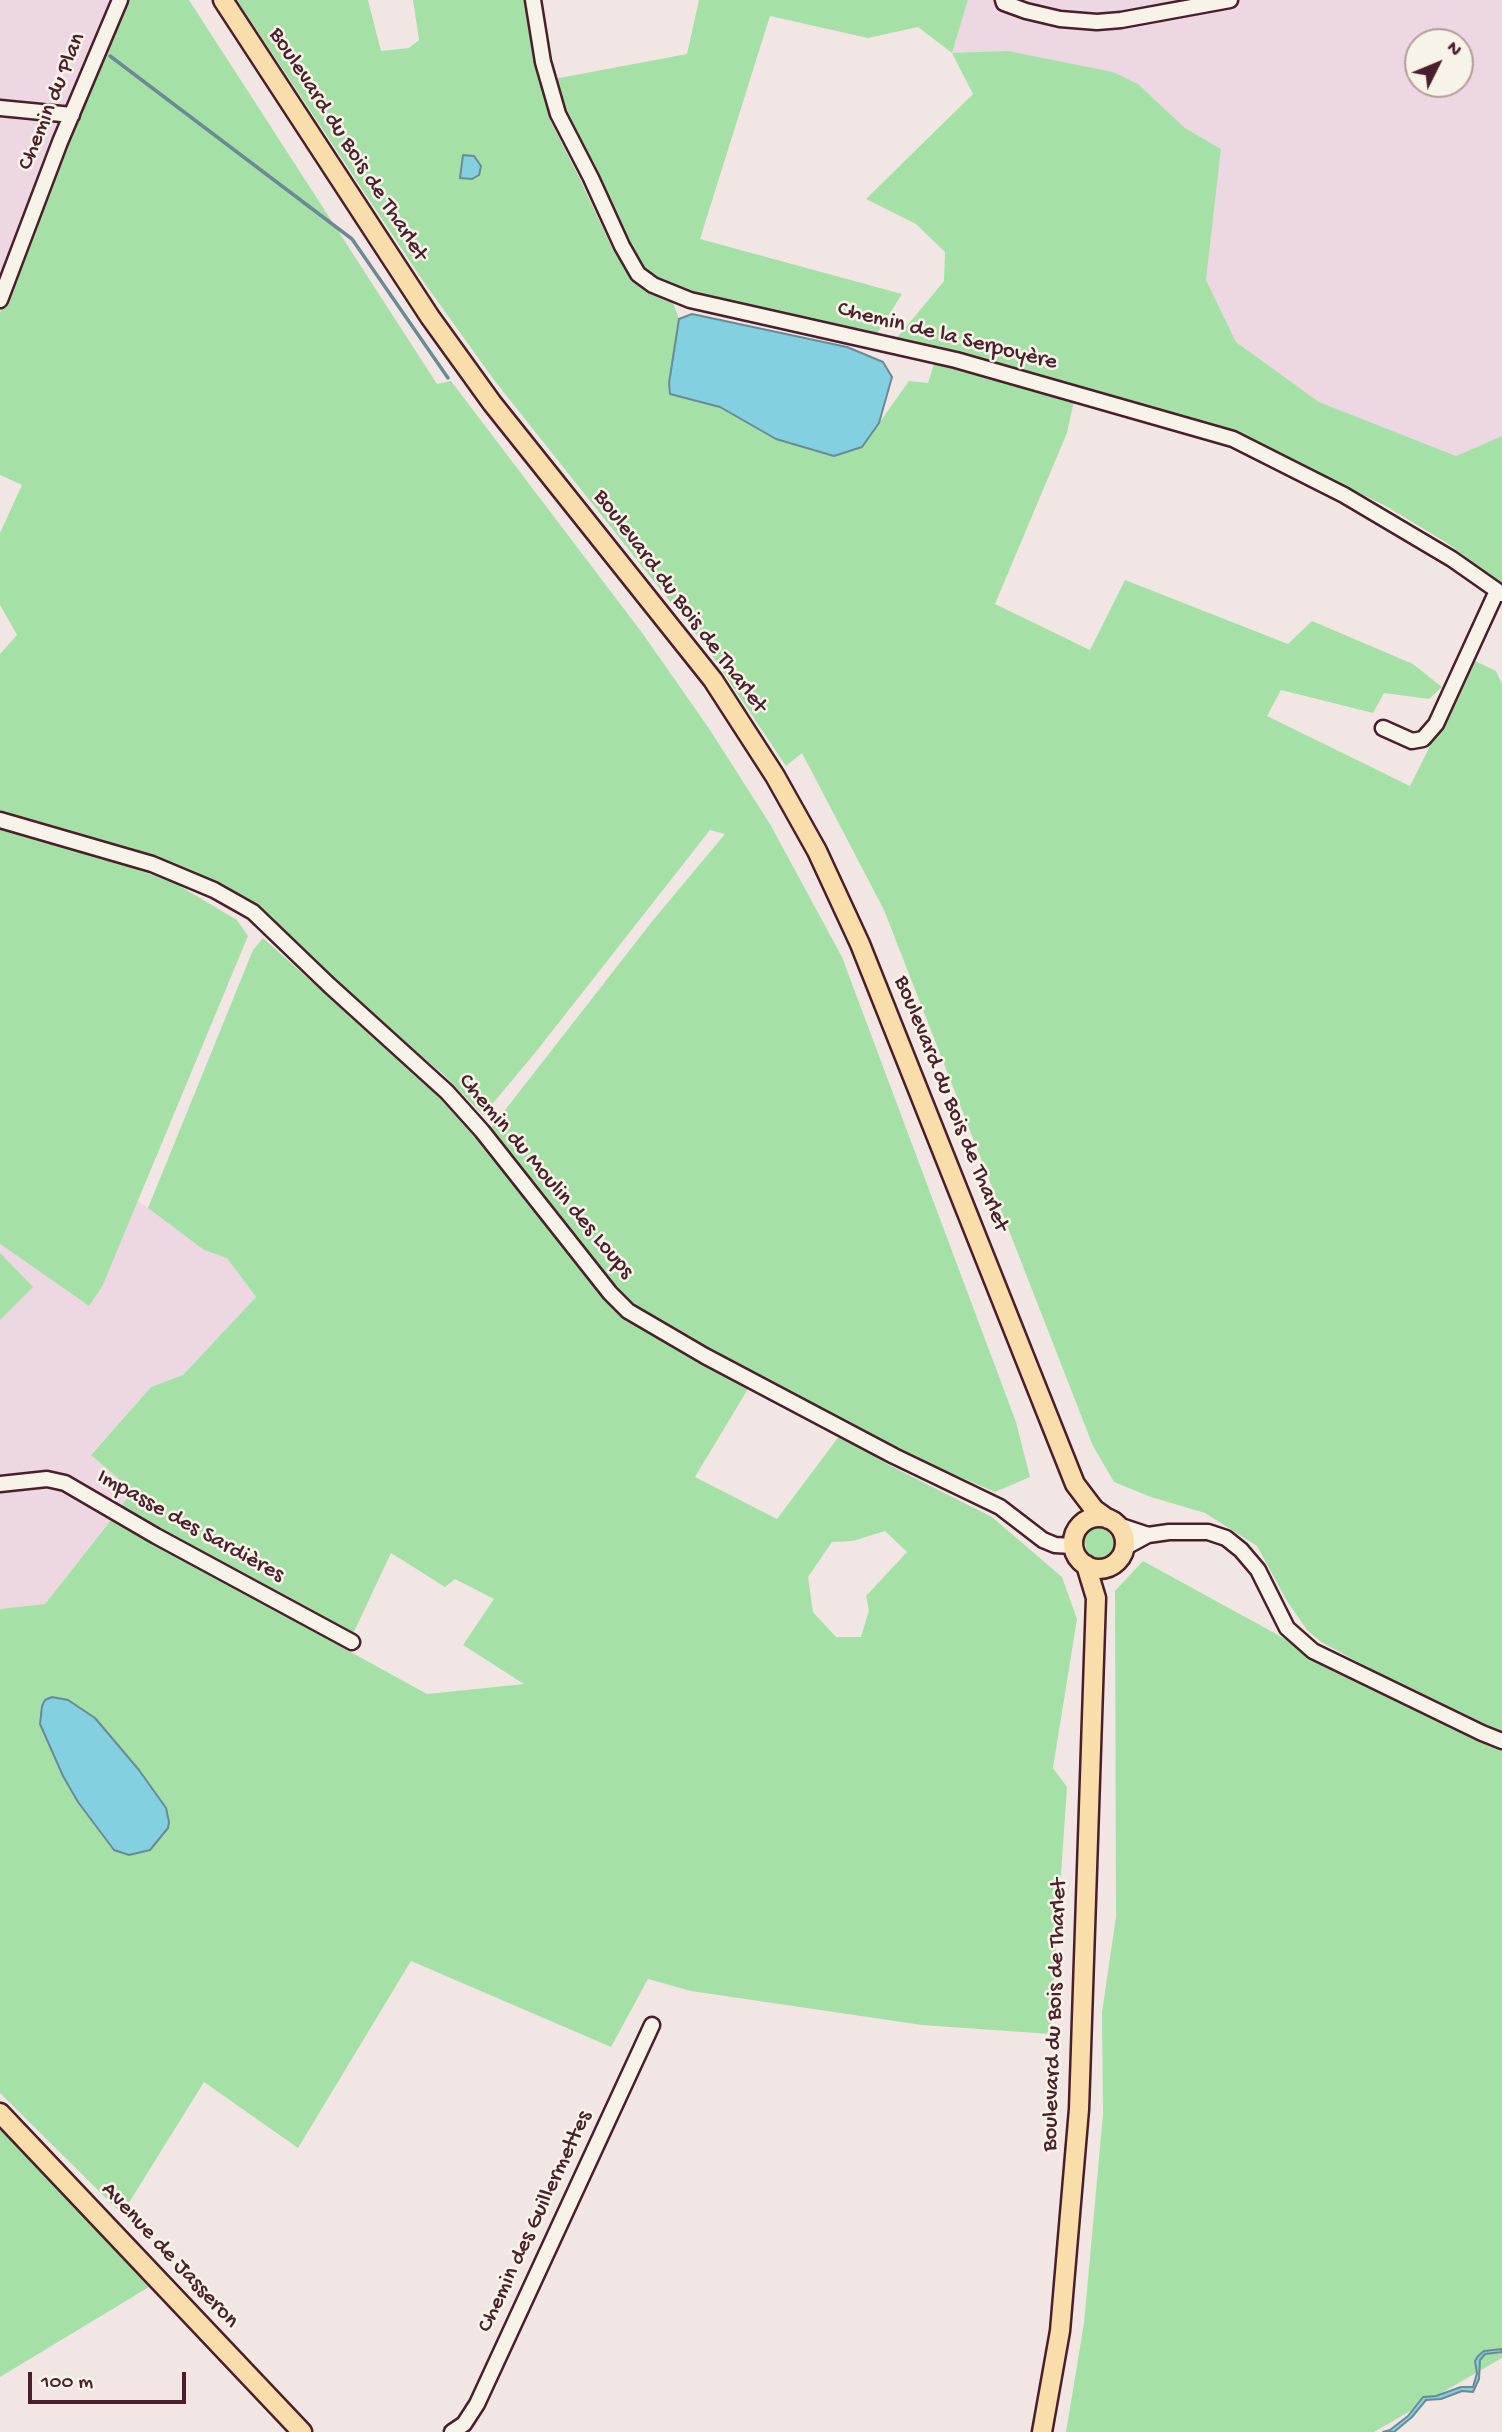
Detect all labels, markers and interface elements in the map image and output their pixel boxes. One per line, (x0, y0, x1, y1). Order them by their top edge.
street label: Boulevard du Bois de Tharlet (261, 23, 433, 267)
north arrow (1404, 28, 1474, 98)
street label: Chemin du Plan (13, 29, 93, 175)
text: N (1441, 37, 1466, 62)
street label: Chemin de la Serpoyère (834, 296, 1060, 378)
street label: Boulevard du Bois de Tharlet (586, 485, 772, 719)
street label: Boulevard du Bois de Tharlet (886, 972, 1014, 1236)
street label: Chemin du Moulin des Loups (451, 1069, 639, 1285)
street label: Impasse des Sardières (92, 1464, 288, 1590)
street label: Boulevard du Bois de Tharlet (1037, 1878, 1075, 2152)
street label: Chemin des Guillermettes (472, 2107, 600, 2337)
street label: Avenue de Jasseron (94, 2177, 244, 2335)
scale bar (32, 2358, 189, 2402)
text: 100 m (41, 2371, 93, 2396)

